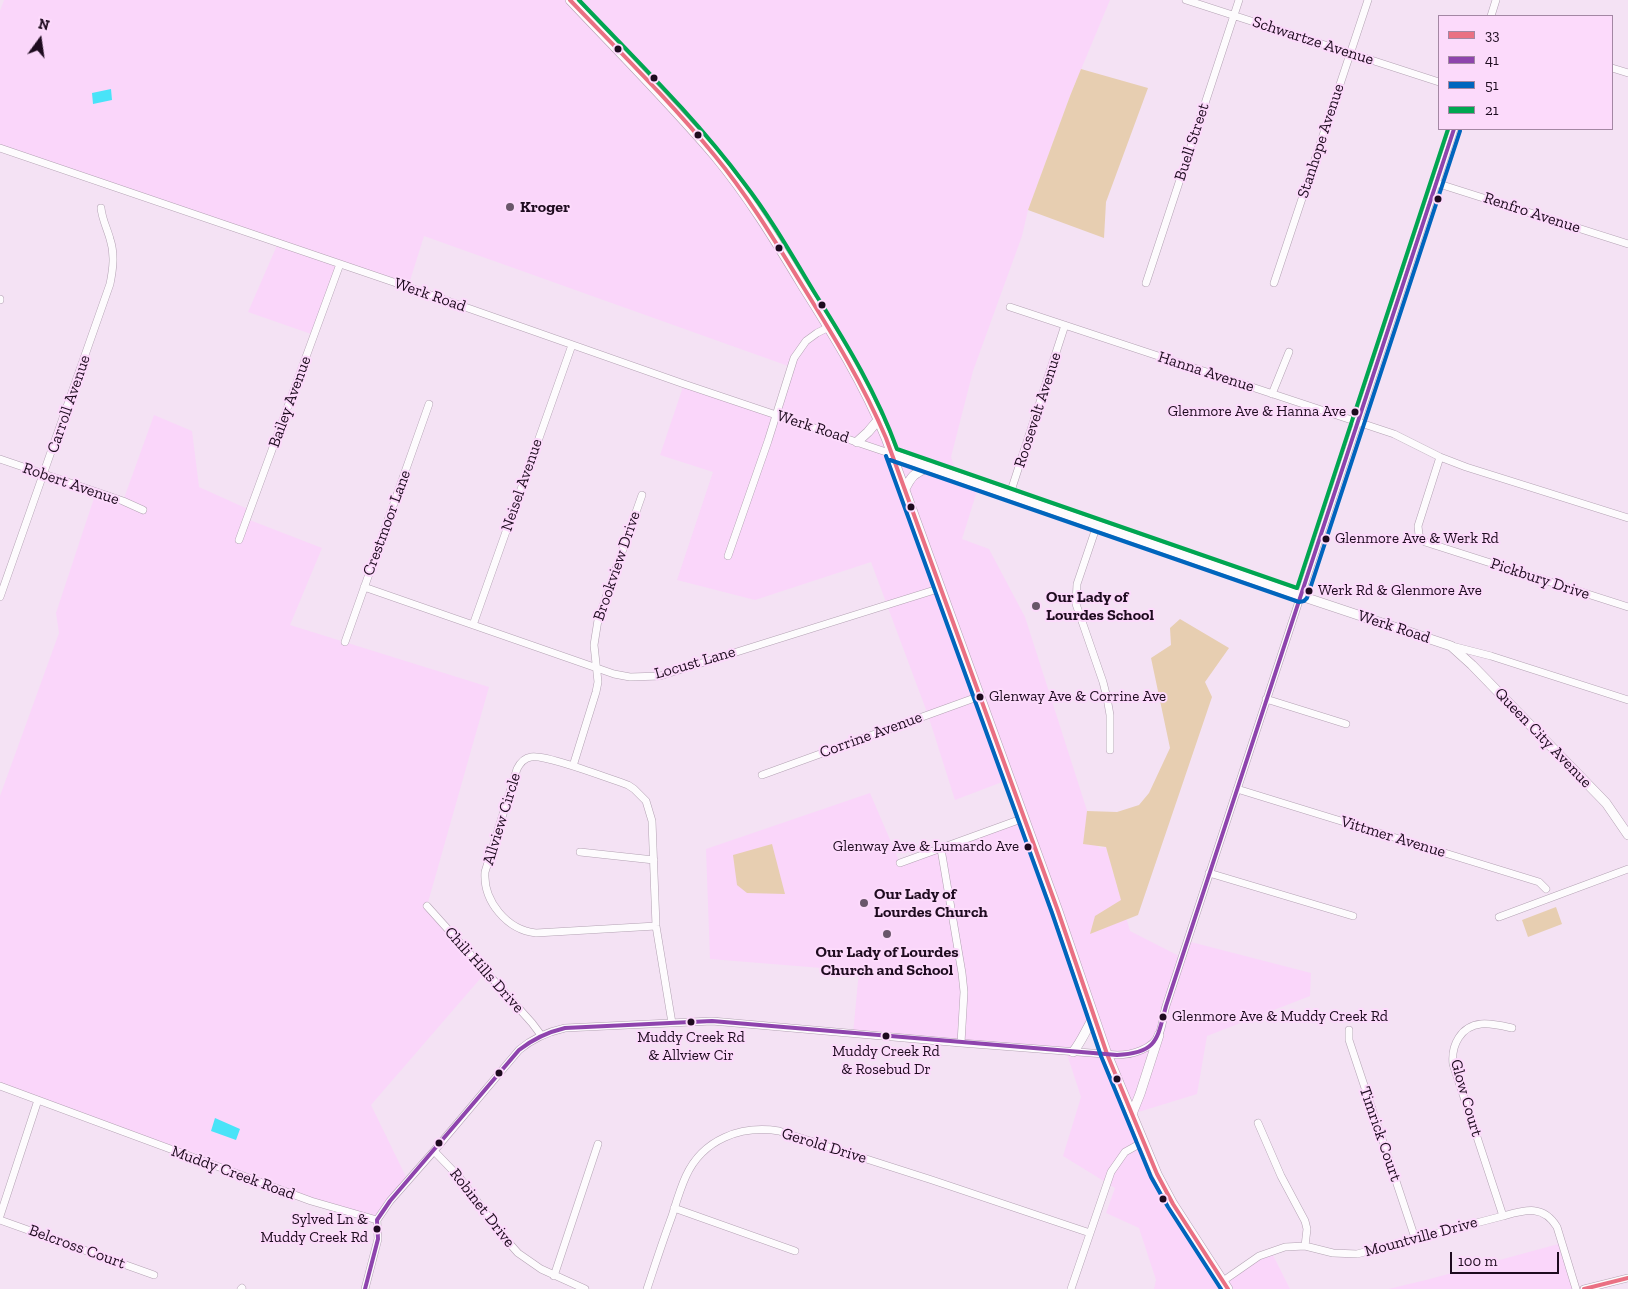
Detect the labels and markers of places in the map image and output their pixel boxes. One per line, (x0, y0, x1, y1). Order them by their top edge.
unlabelled marker (613, 44, 623, 54)
unlabelled marker (649, 73, 659, 83)
unlabelled marker (693, 130, 703, 140)
unlabelled marker (1433, 194, 1443, 204)
place label: Kroger (520, 197, 570, 217)
marker: Kroger (504, 201, 516, 213)
unlabelled marker (774, 243, 784, 253)
unlabelled marker (817, 300, 827, 310)
place label: Glenmore Ave & Hanna Ave (1168, 403, 1346, 421)
marker: Glenmore Ave & Hanna Ave (1350, 407, 1360, 417)
unlabelled marker (906, 502, 916, 512)
place label: Glenmore Ave & Werk Rd (1335, 530, 1499, 548)
marker: Glenmore Ave & Werk Rd (1321, 534, 1331, 544)
place label: Werk Rd & Glenmore Ave (1318, 582, 1482, 600)
marker: Werk Rd & Glenmore Ave (1304, 586, 1314, 596)
place label: Our Lady of Lourdes School (1046, 587, 1154, 625)
marker: Our Lady of Lourdes School (1030, 600, 1042, 612)
place label: Glenway Ave & Corrine Ave (989, 688, 1166, 706)
marker: Glenway Ave & Corrine Ave (975, 692, 985, 702)
place label: Glenway Ave & Lumardo Ave (833, 838, 1019, 856)
marker: Glenway Ave & Lumardo Ave (1023, 842, 1033, 852)
place label: Our Lady of Lourdes Church (874, 884, 988, 922)
marker: Our Lady of Lourdes Church (858, 897, 870, 909)
marker: Our Lady of Lourdes Church and School (881, 928, 893, 940)
place label: Our Lady of Lourdes Church and School (816, 942, 958, 980)
place label: Glenmore Ave & Muddy Creek Rd (1172, 1008, 1388, 1026)
marker: Glenmore Ave & Muddy Creek Rd (1158, 1012, 1168, 1022)
marker: Muddy Creek Rd & Allview Cir (686, 1017, 696, 1027)
place label: Muddy Creek Rd & Allview Cir (637, 1029, 745, 1064)
marker: Muddy Creek Rd & Rosebud Dr (881, 1031, 891, 1041)
place label: Muddy Creek Rd & Rosebud Dr (832, 1043, 940, 1078)
unlabelled marker (494, 1068, 504, 1078)
unlabelled marker (1112, 1074, 1122, 1084)
unlabelled marker (434, 1138, 444, 1148)
unlabelled marker (1158, 1194, 1168, 1204)
place label: Sylved Ln & Muddy Creek Rd (261, 1211, 368, 1246)
marker: Sylved Ln & Muddy Creek Rd (372, 1224, 382, 1234)

